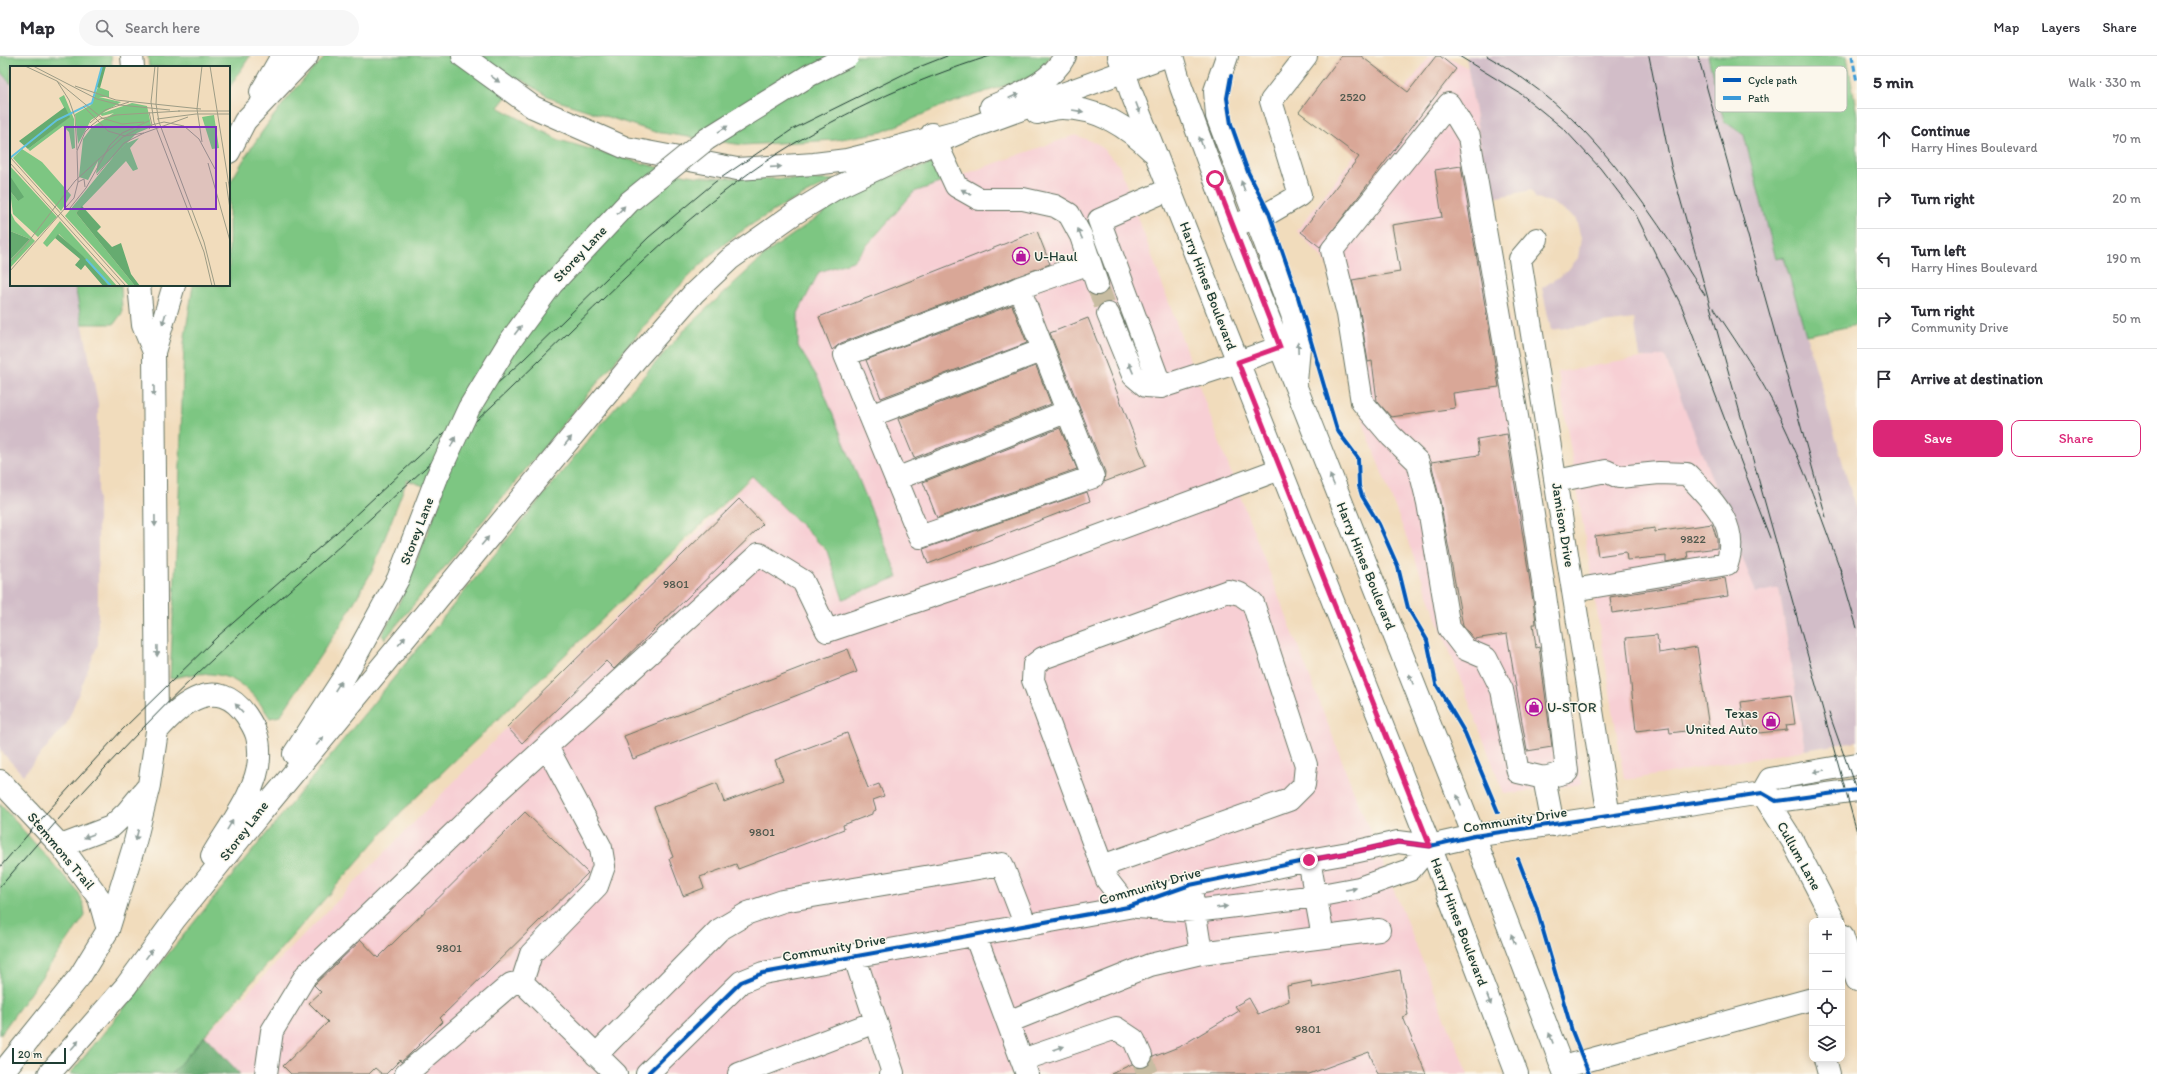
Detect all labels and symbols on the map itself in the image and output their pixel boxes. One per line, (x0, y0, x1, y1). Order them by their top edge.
inset map (10, 66, 230, 286)
legend (1715, 66, 1847, 112)
text: Cycle path (1748, 74, 1797, 87)
one-way arrow (490, 75, 500, 83)
house number: 2520 (1340, 90, 1366, 104)
text: Path (1748, 92, 1770, 105)
one-way arrow (1009, 93, 1020, 99)
one-way arrow (1135, 103, 1141, 115)
one-way arrow (1072, 108, 1085, 114)
one-way arrow (718, 125, 728, 133)
one-way arrow (1198, 136, 1204, 148)
one-way arrow (770, 163, 782, 170)
route start (1206, 170, 1224, 188)
one-way arrow (1240, 180, 1246, 192)
one-way arrow (961, 188, 972, 195)
one-way arrow (616, 205, 626, 215)
street label: Harry Hines Boulevard (1176, 219, 1240, 353)
street label: Storey Lane (550, 222, 611, 286)
one-way arrow (1076, 228, 1083, 240)
shop icon: U-Haul (1011, 246, 1031, 266)
place label: U-Haul (1034, 248, 1078, 265)
one-way arrow (161, 313, 167, 325)
one-way arrow (514, 324, 522, 335)
one-way arrow (1295, 341, 1301, 354)
one-way arrow (1127, 361, 1133, 373)
one-way arrow (151, 385, 157, 398)
one-way arrow (564, 435, 573, 446)
one-way arrow (450, 436, 456, 448)
one-way arrow (1329, 473, 1335, 485)
street label: Jamison Drive (1548, 482, 1578, 569)
street label: Storey Lane (396, 495, 438, 567)
street label: Harry Hines Boulevard (1333, 500, 1400, 633)
one-way arrow (152, 515, 158, 528)
house number: 9822 (1680, 532, 1706, 546)
one-way arrow (481, 535, 490, 546)
house number: 9801 (663, 577, 689, 591)
one-way arrow (398, 636, 407, 646)
one-way arrow (154, 645, 160, 658)
one-way arrow (1408, 672, 1414, 684)
one-way arrow (334, 681, 342, 691)
shop icon: U-STOR (1524, 697, 1544, 717)
place label: U-STOR (1547, 699, 1597, 716)
one-way arrow (234, 703, 244, 713)
place label: Texas United Auto (1685, 705, 1758, 738)
shop icon: Texas United Auto (1761, 711, 1781, 731)
one-way arrow (315, 736, 324, 747)
one-way arrow (1812, 768, 1825, 774)
one-way arrow (1456, 793, 1462, 805)
street label: Storey Lane (216, 797, 272, 864)
street label: Community Drive (1462, 803, 1568, 837)
street label: Stemmons Trail (24, 809, 98, 893)
street label: Cullum Lane (1773, 819, 1825, 894)
one-way arrow (226, 820, 234, 830)
house number: 9801 (749, 825, 775, 839)
one-way arrow (133, 829, 139, 842)
one-way arrow (82, 834, 94, 840)
route end (1300, 851, 1318, 869)
street label: Harry Hines Boulevard (1427, 855, 1491, 989)
street label: Community Drive (1097, 863, 1203, 909)
one-way arrow (1345, 886, 1357, 892)
one-way arrow (1216, 904, 1228, 911)
street label: Community Drive (781, 930, 887, 965)
one-way arrow (1510, 933, 1516, 945)
house number: 9801 (436, 941, 462, 955)
one-way arrow (145, 949, 153, 959)
one-way arrow (1486, 995, 1492, 1007)
house number: 9801 (1295, 1022, 1321, 1036)
one-way arrow (1548, 1031, 1554, 1043)
one-way arrow (70, 1039, 79, 1050)
one-way arrow (1053, 1044, 1065, 1050)
scale bar (12, 1046, 66, 1065)

